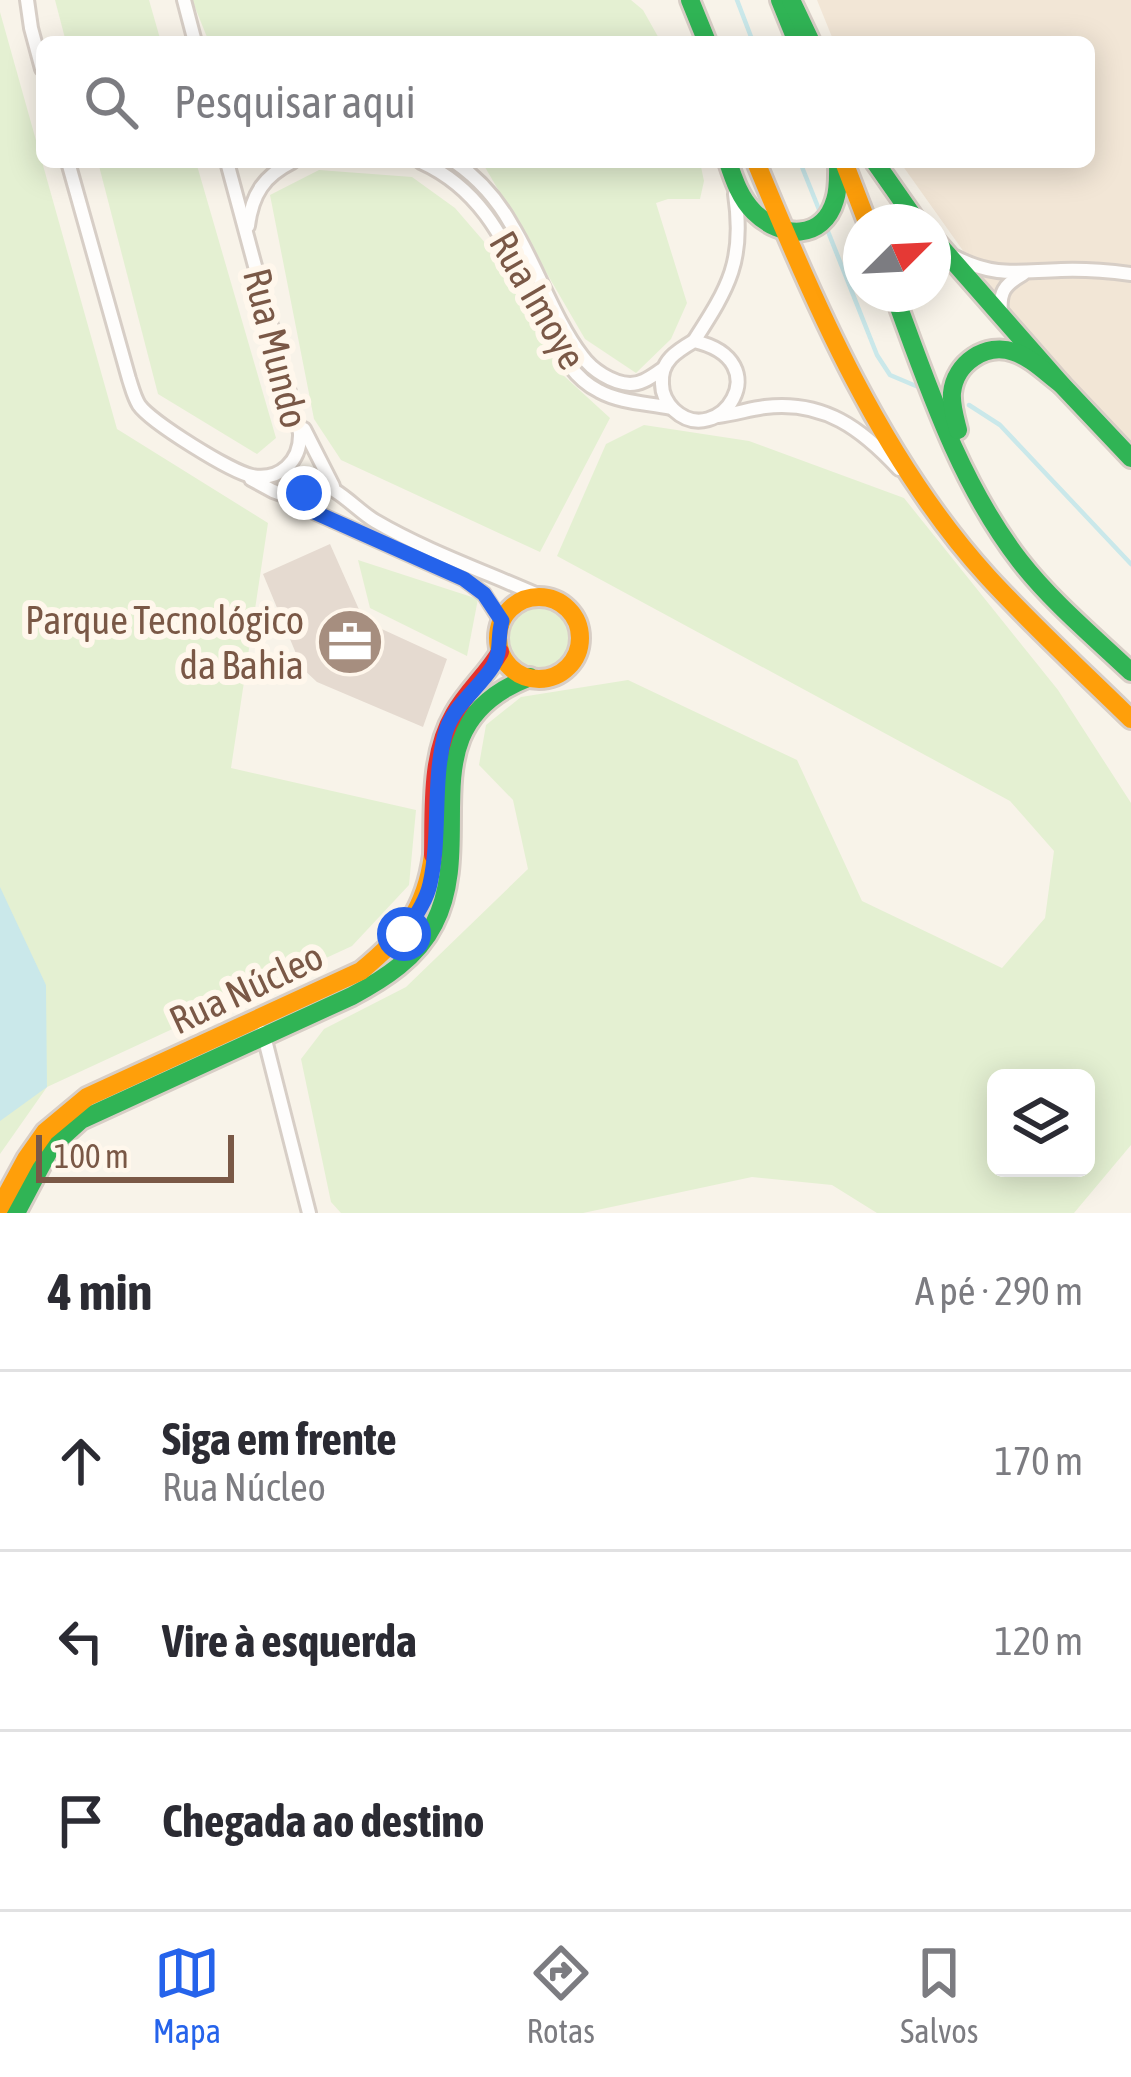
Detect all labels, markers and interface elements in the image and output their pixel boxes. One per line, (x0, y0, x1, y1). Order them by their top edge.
search box (36, 36, 1095, 168)
icon: search (78, 69, 144, 135)
text: Pesquisar aqui (174, 76, 416, 128)
north arrow (843, 204, 951, 312)
street label: Rua Imoye (481, 224, 595, 376)
street label: Rua Mundo (235, 264, 317, 432)
route end (277, 466, 331, 520)
place label: Parque Tecnológico da Bahia (25, 598, 304, 687)
office icon: Parque Tecnológico da Bahia (315, 607, 385, 677)
route start (377, 907, 431, 961)
street label: Rua Núcleo (162, 933, 330, 1043)
map controls (987, 1069, 1095, 1177)
button: layers (987, 1069, 1095, 1177)
scale bar (36, 1129, 234, 1182)
text: 100 m (54, 1137, 129, 1175)
text: 4 min (48, 1262, 152, 1321)
text: A pé · 290 m (915, 1269, 1083, 1313)
text: Siga em frente (162, 1413, 397, 1465)
icon: ahead (48, 1428, 114, 1494)
text: 170 m (995, 1439, 1083, 1483)
text: Rua Núcleo (162, 1465, 326, 1509)
icon: left (48, 1608, 114, 1674)
text: Vire à esquerda (162, 1615, 417, 1667)
text: 120 m (995, 1619, 1083, 1663)
icon: arrive (48, 1788, 114, 1854)
text: Chegada ao destino (162, 1795, 484, 1847)
tab: Mapa (153, 1940, 221, 2050)
tab: Rotas (526, 1940, 595, 2050)
tab: Salvos (900, 1940, 978, 2050)

